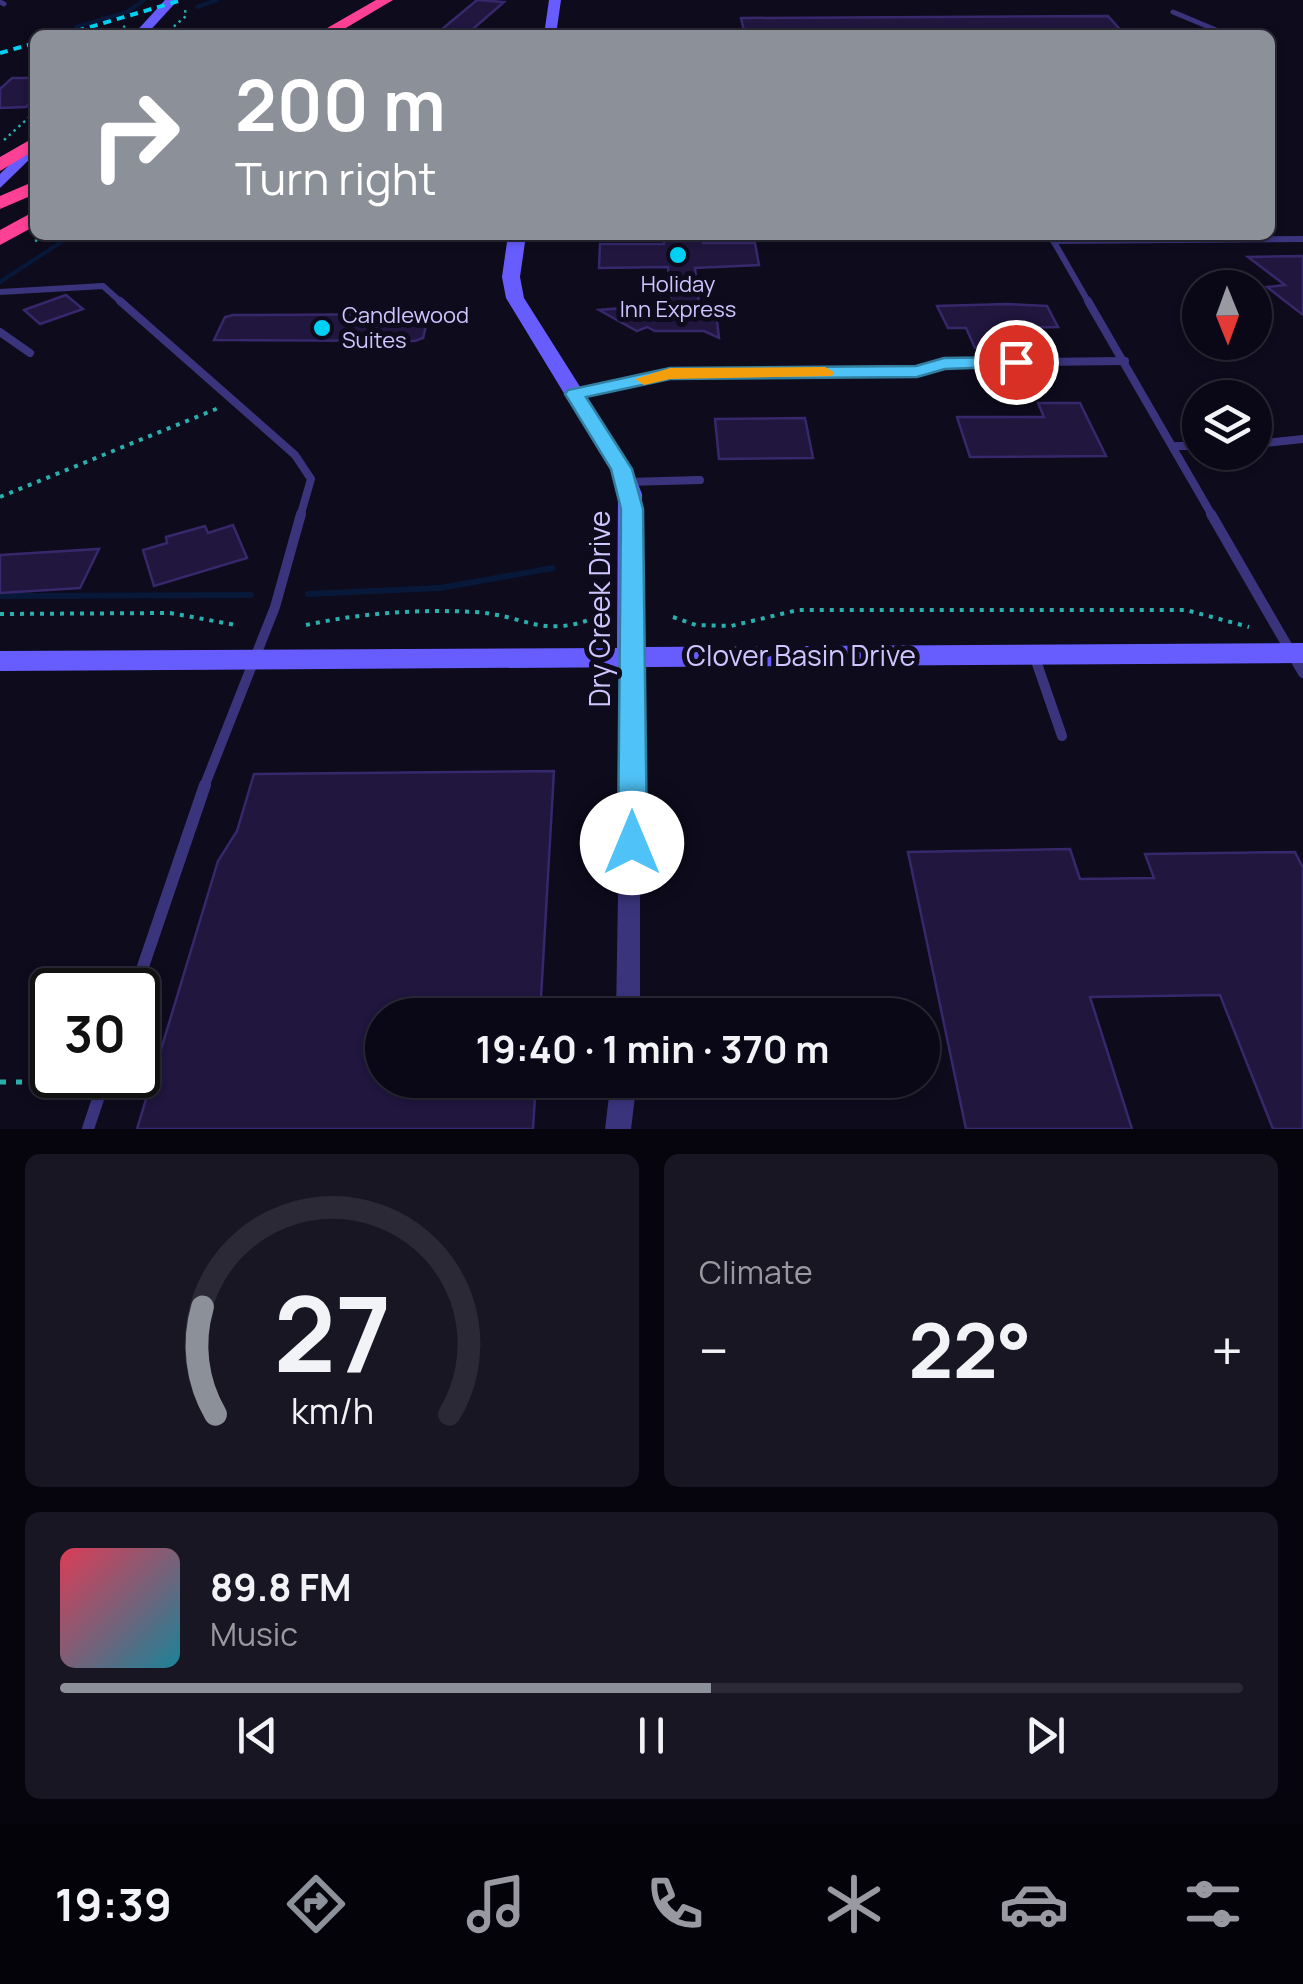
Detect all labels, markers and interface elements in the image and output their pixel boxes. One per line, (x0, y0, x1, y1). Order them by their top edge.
text: 200 m (235, 56, 446, 152)
icon: right (70, 70, 200, 200)
text: Turn right (235, 147, 436, 209)
marker: Holiday Inn Express (667, 244, 689, 266)
place label: Holiday Inn Express (620, 269, 736, 324)
north arrow (1182, 270, 1272, 360)
map controls (1182, 270, 1272, 470)
place label: Candlewood Suites (342, 300, 469, 355)
marker: Candlewood Suites (311, 317, 333, 339)
pin (974, 320, 1059, 405)
icon: arrive (989, 335, 1044, 390)
button: layers (1182, 380, 1272, 470)
street label: Dry Creek Drive (580, 511, 618, 707)
street label: Clover Basin Drive (686, 636, 916, 674)
position arrow (580, 791, 684, 895)
speed limit sign: 30 (30, 968, 160, 1098)
text: 19:40 · 1 min · 370 m (475, 1022, 830, 1074)
text: Climate (699, 1250, 813, 1294)
text: 27 (273, 1261, 391, 1403)
text: 22° (908, 1298, 1032, 1401)
text: − (699, 1312, 729, 1388)
text: + (1211, 1312, 1243, 1388)
text: km/h (290, 1386, 374, 1435)
text: 89.8 FM (210, 1560, 352, 1612)
text: Music (210, 1612, 298, 1656)
icon: previous (230, 1708, 285, 1763)
icon: pause (624, 1708, 679, 1763)
icon: next (1018, 1708, 1073, 1763)
icon: directions (281, 1869, 351, 1939)
icon: music (461, 1869, 531, 1939)
icon: phone (640, 1869, 710, 1939)
icon: climate (819, 1869, 889, 1939)
icon: car (999, 1869, 1069, 1939)
icon: filters (1178, 1869, 1248, 1939)
text: 19:39 (55, 1873, 172, 1935)

